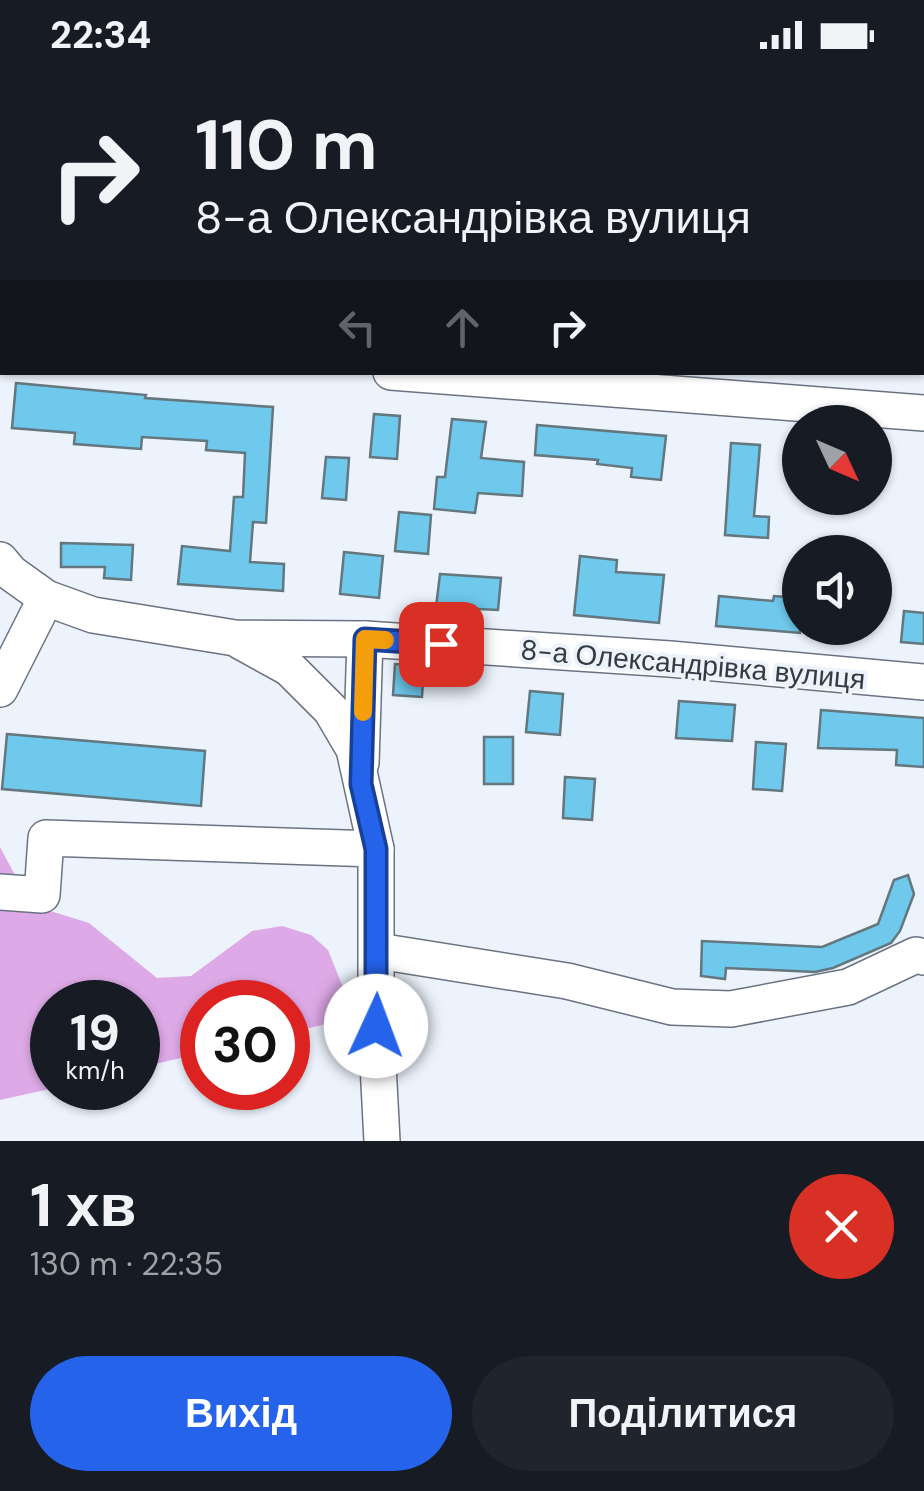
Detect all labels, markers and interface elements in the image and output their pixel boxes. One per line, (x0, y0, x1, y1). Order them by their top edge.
text: 22:34 (50, 10, 151, 60)
text: 110 m (195, 100, 378, 191)
icon: right (30, 110, 160, 240)
text: 8-а Олександрівка вулиця (195, 188, 751, 247)
icon: left (330, 300, 385, 355)
icon: ahead (435, 300, 490, 355)
icon: right (540, 300, 595, 355)
north arrow (782, 405, 892, 515)
map controls (782, 405, 892, 645)
button: sound (782, 535, 892, 645)
pin (399, 602, 484, 687)
icon: arrive (414, 617, 469, 672)
street label: 8-а Олександрівка вулиця (519, 631, 867, 698)
position arrow (324, 974, 428, 1078)
speed limit sign: 30 (180, 980, 310, 1110)
text: 19 (70, 1000, 120, 1066)
text: km/h (65, 1054, 125, 1087)
text: 1 хв (30, 1166, 136, 1245)
button: close (789, 1174, 894, 1279)
text: 130 m · 22:35 (30, 1243, 223, 1285)
button: Вихід (30, 1356, 452, 1471)
button: Поділитися (472, 1356, 894, 1471)

